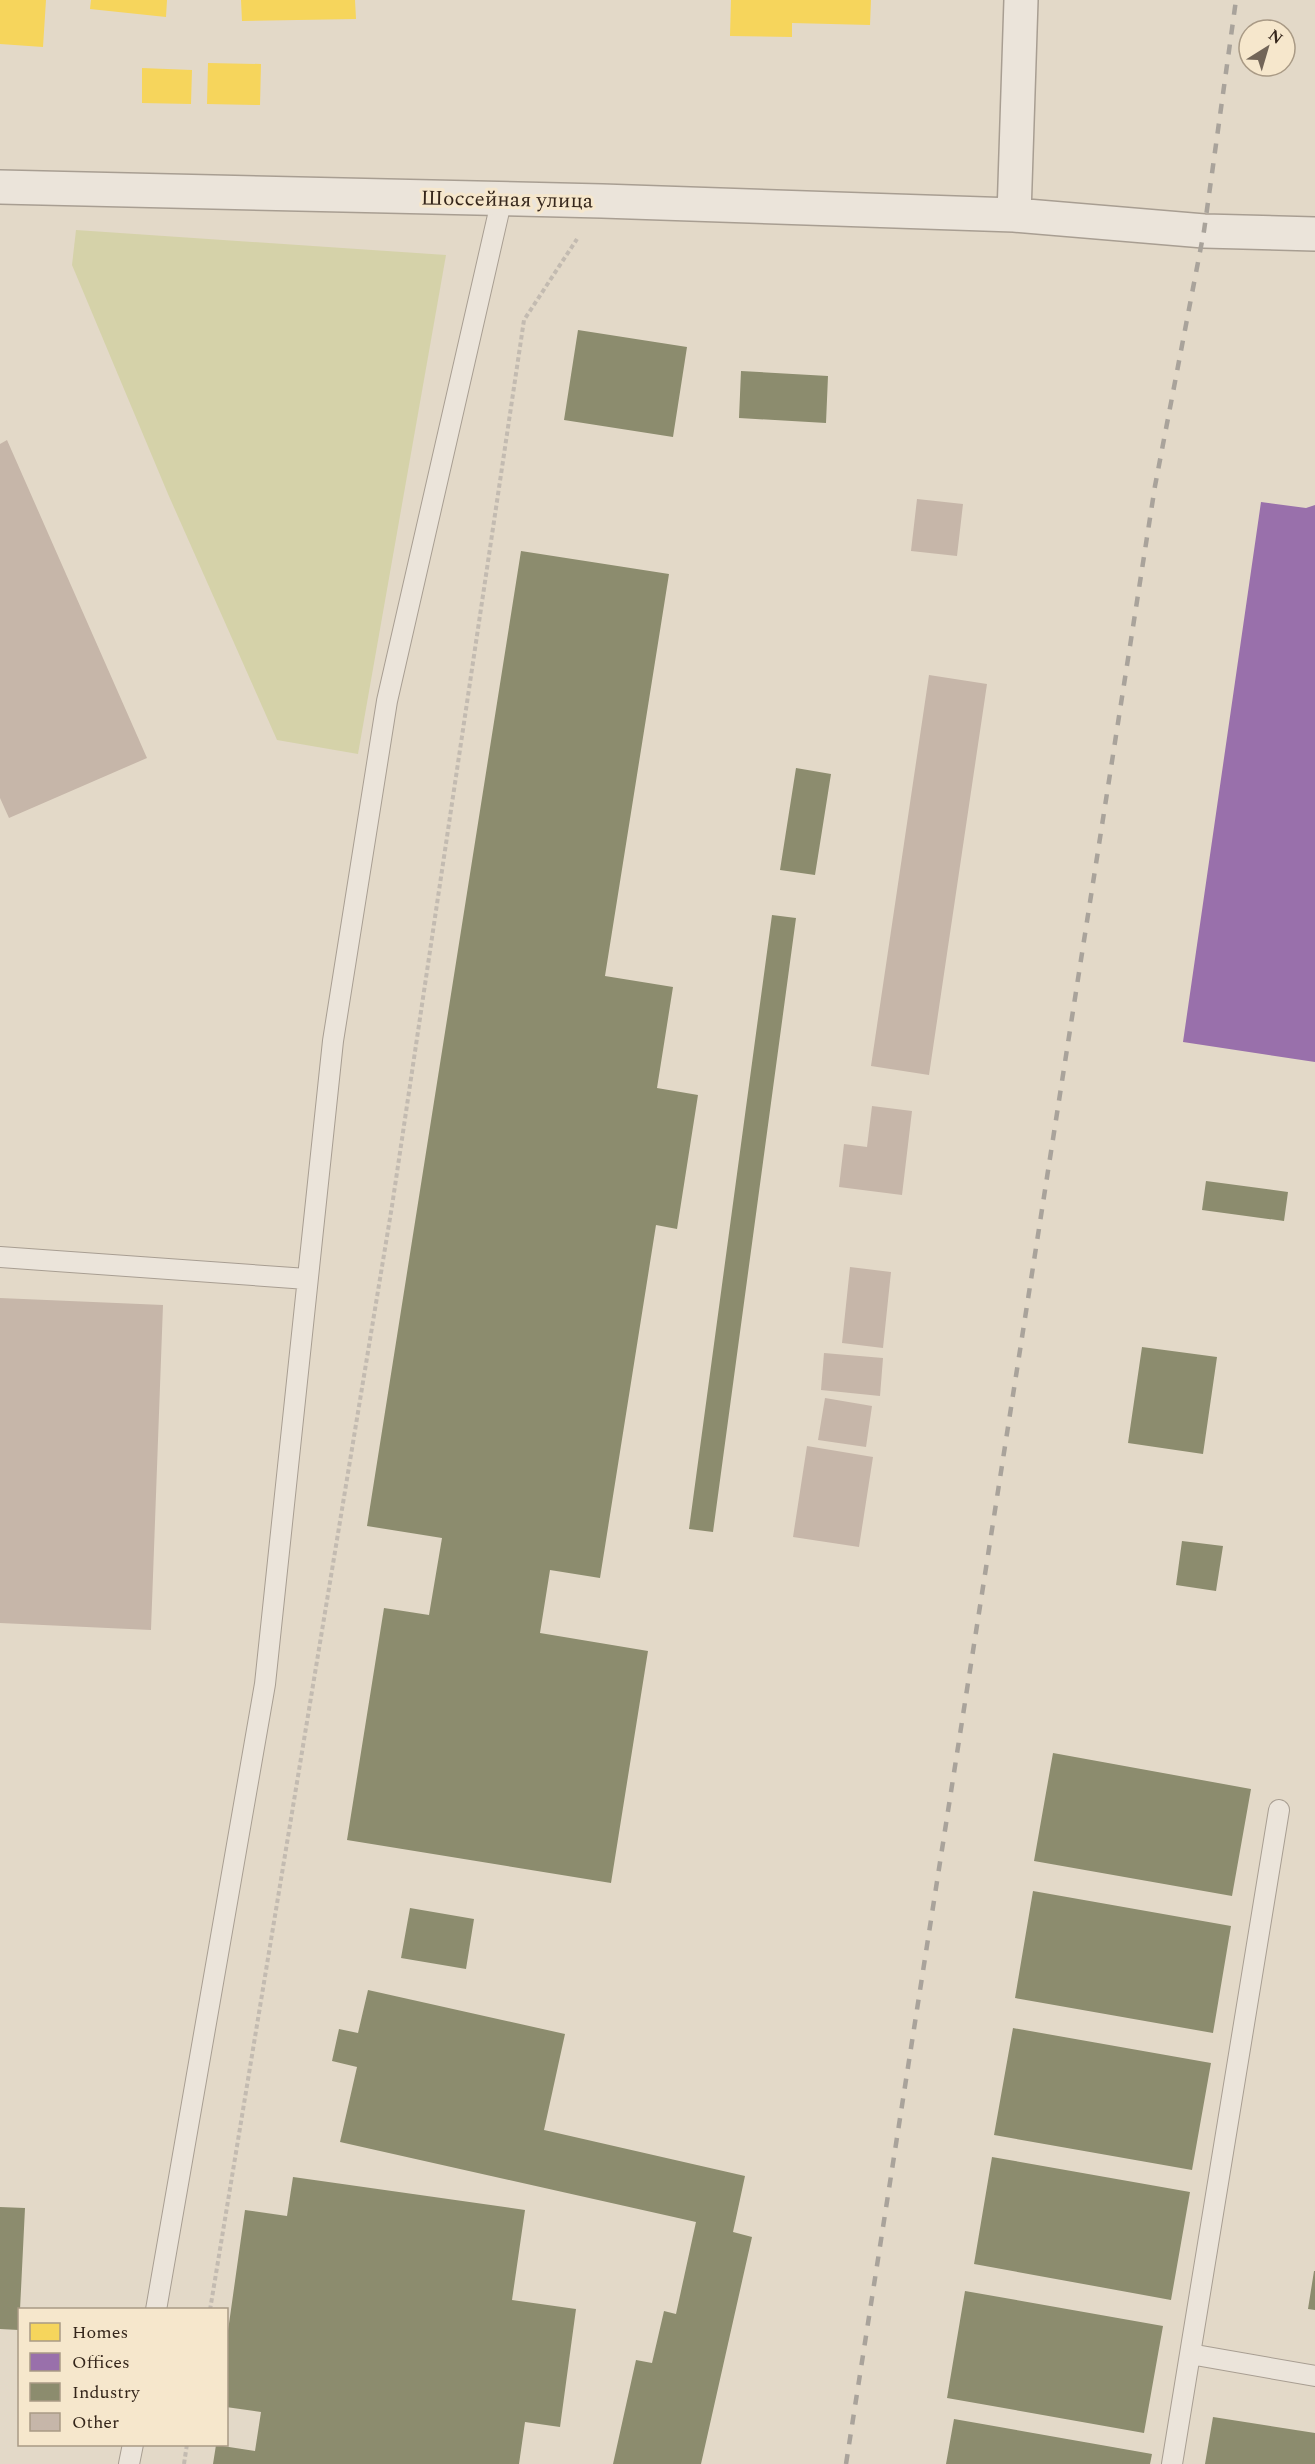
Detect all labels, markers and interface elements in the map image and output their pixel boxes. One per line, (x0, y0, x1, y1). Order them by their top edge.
north arrow (1237, 18, 1297, 78)
text: N (1263, 23, 1288, 50)
street label: Шоссейная улица (421, 182, 594, 218)
legend (18, 2308, 228, 2446)
text: Homes (72, 2319, 128, 2346)
text: Offices (72, 2349, 130, 2376)
text: Industry (72, 2379, 141, 2406)
text: Other (72, 2409, 119, 2436)

